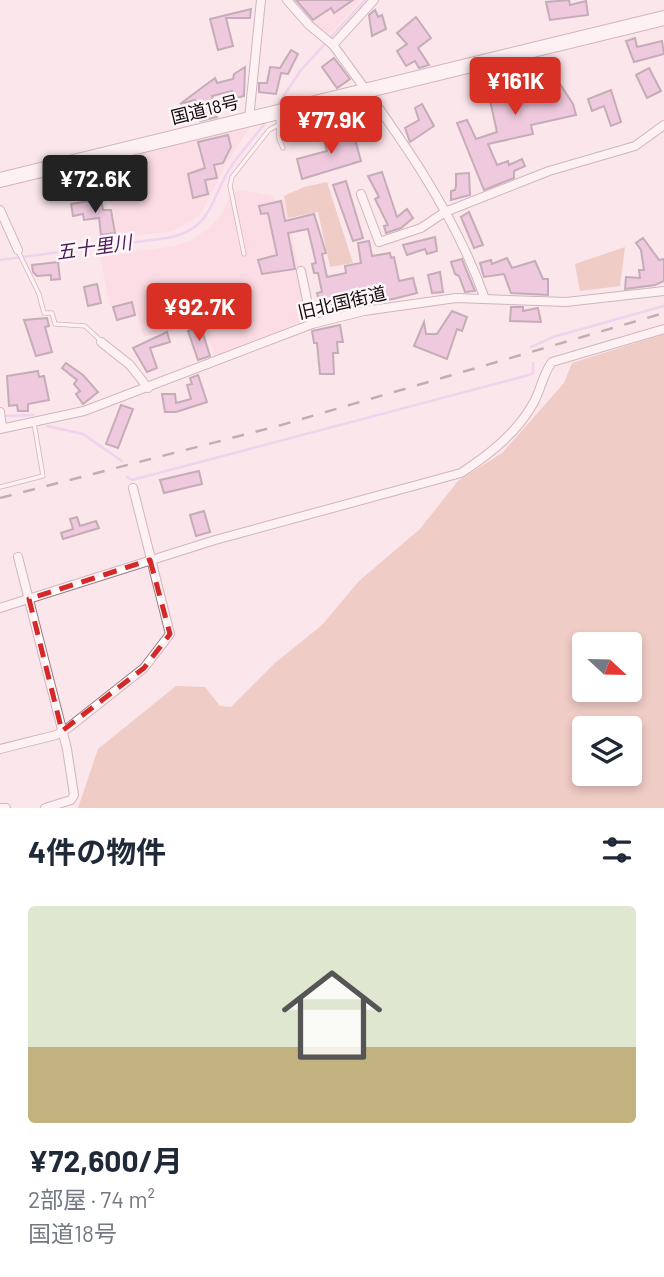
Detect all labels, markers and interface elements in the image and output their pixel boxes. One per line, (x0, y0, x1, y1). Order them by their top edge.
pin: ¥161K (466, 58, 564, 117)
text: ¥161K (486, 66, 544, 94)
street label: 国道18号 (168, 90, 241, 128)
pin: ¥77.9K (274, 96, 388, 156)
text: ¥77.9K (296, 105, 366, 133)
pin: ¥72.6K (38, 156, 152, 215)
text: ¥72.6K (58, 164, 132, 192)
water label: 五十里川 (55, 230, 135, 263)
street label: 旧北国街道 (295, 281, 388, 323)
pin: ¥92.7K (142, 284, 256, 343)
text: ¥92.7K (163, 292, 235, 320)
north arrow (572, 632, 642, 702)
map controls (572, 632, 642, 786)
button: layers (572, 716, 642, 786)
icon: filters (598, 831, 636, 869)
text: 4件の物件 (28, 833, 166, 869)
icon: home (269, 952, 395, 1078)
text: ¥72,600/月 (28, 1142, 183, 1178)
text: 2部屋 · 74 m² (28, 1185, 155, 1213)
text: 国道18号 (28, 1219, 117, 1247)

